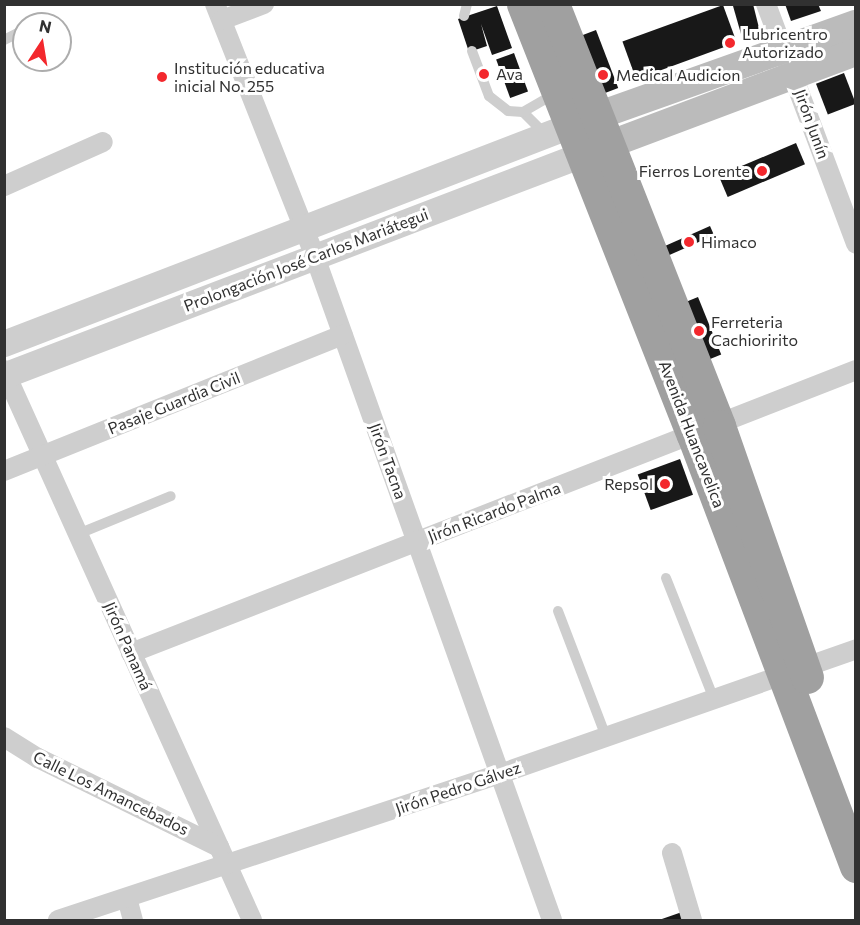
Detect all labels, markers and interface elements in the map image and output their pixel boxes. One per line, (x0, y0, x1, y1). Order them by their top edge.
north arrow (12, 12, 72, 72)
text: N (38, 15, 53, 36)
place label: Lubricentro Autorizado (742, 24, 828, 62)
marker: Lubricentro Autorizado (723, 36, 737, 50)
place label: Institución educativa inicial No. 255 (174, 58, 325, 96)
place label: Ava (496, 64, 523, 84)
place label: Medical Audicion (616, 65, 740, 85)
marker: Medical Audicion (594, 66, 612, 84)
marker: Ava (477, 67, 491, 81)
marker: Institución educativa inicial No. 255 (155, 70, 169, 84)
street label: Jirón Junín (791, 87, 833, 161)
place label: Fierros Lorente (639, 161, 750, 181)
marker: Fierros Lorente (755, 164, 769, 178)
street label: Prolongación José Carlos Mariátegui (181, 204, 431, 316)
place label: Himaco (701, 232, 757, 252)
marker: Himaco (682, 235, 696, 249)
place label: Ferreteria Cachioririto (711, 312, 798, 350)
marker: Ferreteria Cachioririto (692, 324, 706, 338)
street label: Avenida Huancavelica (655, 358, 729, 510)
street label: Pasaje Guardia Civil (105, 368, 243, 438)
street label: Jirón Tacna (365, 420, 411, 502)
place label: Repsol (604, 474, 653, 494)
marker: Repsol (658, 477, 672, 491)
street label: Jirón Ricardo Palma (425, 478, 563, 546)
street label: Jirón Panamá (100, 599, 156, 693)
street label: Calle Los Amancebados (30, 747, 192, 839)
street label: Jirón Pedro Gálvez (393, 758, 523, 818)

